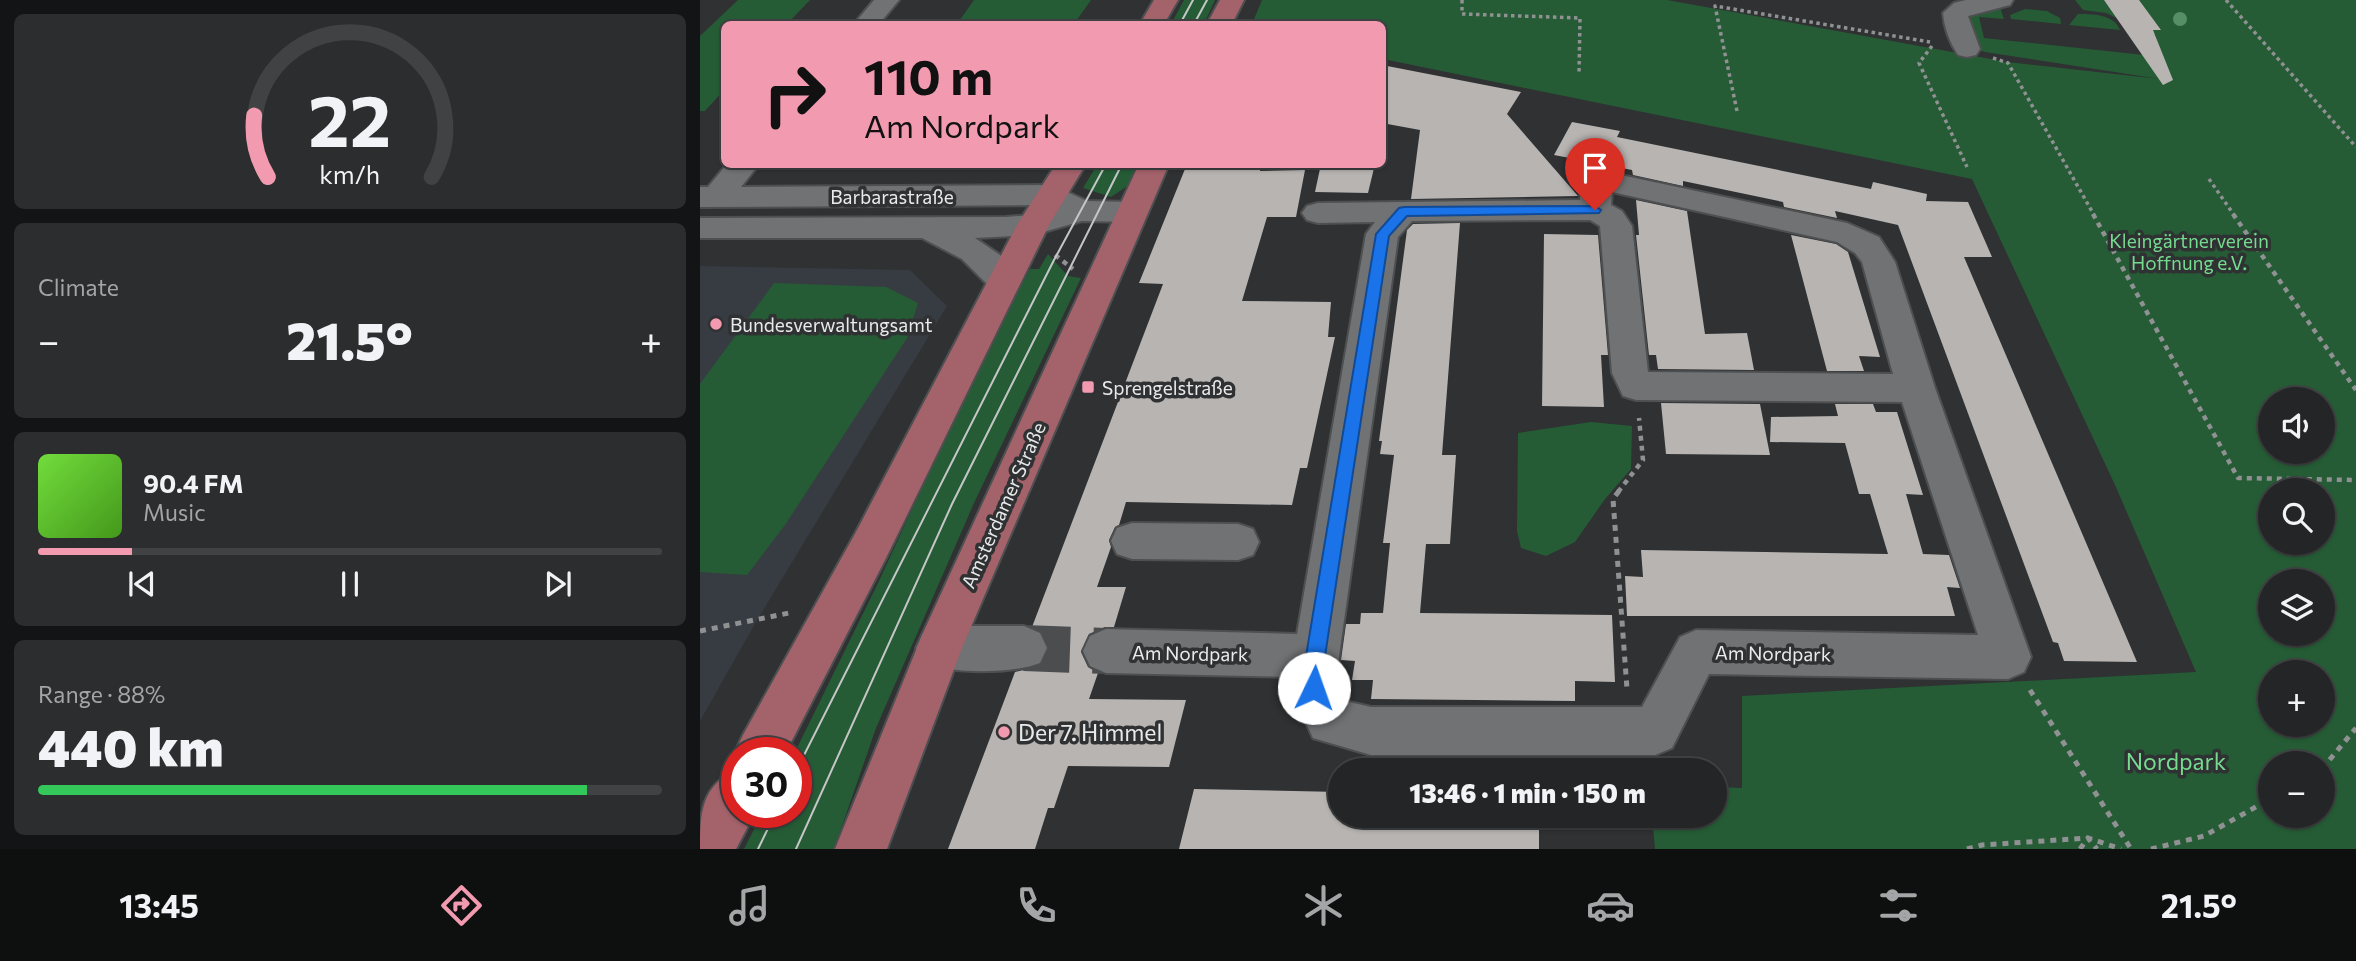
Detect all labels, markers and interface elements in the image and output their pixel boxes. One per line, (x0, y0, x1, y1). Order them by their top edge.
text: 110 m (864, 45, 993, 105)
icon: right (749, 49, 840, 140)
text: 22 (309, 74, 391, 163)
text: Am Nordpark (864, 105, 1060, 145)
pin (1565, 138, 1625, 210)
icon: arrive (1576, 149, 1614, 187)
text: km/h (320, 159, 380, 189)
street label: Barbarastraße (830, 185, 954, 208)
park label: Kleingärtnerverein Hoffnung e.V. (2109, 229, 2269, 274)
text: Climate (38, 273, 119, 301)
text: 21.5° (286, 307, 413, 371)
place label: Bundesverwaltungsamt (730, 313, 933, 336)
text: − (38, 316, 60, 363)
text: + (640, 316, 662, 363)
marker: Bundesverwaltungsamt (708, 316, 724, 332)
place label: Sprengelstraße (1102, 376, 1233, 399)
marker: Sprengelstraße (1080, 379, 1096, 395)
map controls (2258, 387, 2335, 828)
button: sound (2258, 387, 2335, 464)
street label: Amsterdamer Straße (956, 418, 1050, 592)
text: 90.4 FM (143, 467, 244, 498)
button: search (2258, 478, 2335, 555)
text: Music (143, 498, 206, 526)
icon: previous (123, 565, 161, 603)
icon: pause (331, 565, 369, 603)
icon: next (539, 565, 577, 603)
button: layers (2258, 569, 2335, 646)
street label: Am Nordpark (1132, 640, 1248, 666)
street label: Am Nordpark (1715, 640, 1831, 666)
position arrow (1277, 651, 1351, 725)
button: + (2258, 660, 2335, 737)
text: Range · 88% (38, 680, 165, 708)
text: 440 km (38, 714, 224, 778)
place label: Der 7. Himmel (1018, 718, 1162, 746)
marker: Der 7. Himmel (996, 724, 1012, 740)
speed limit sign: 30 (721, 737, 812, 828)
park label: Nordpark (2126, 747, 2227, 775)
button: − (2258, 751, 2335, 828)
text: 13:46 · 1 min · 150 m (1409, 777, 1646, 808)
icon: directions (437, 881, 486, 930)
icon: music (725, 881, 774, 930)
icon: phone (1012, 881, 1061, 930)
icon: climate (1299, 881, 1348, 930)
icon: car (1586, 881, 1635, 930)
icon: filters (1874, 881, 1923, 930)
text: 13:45 (119, 885, 199, 925)
text: 21.5° (2161, 885, 2237, 925)

